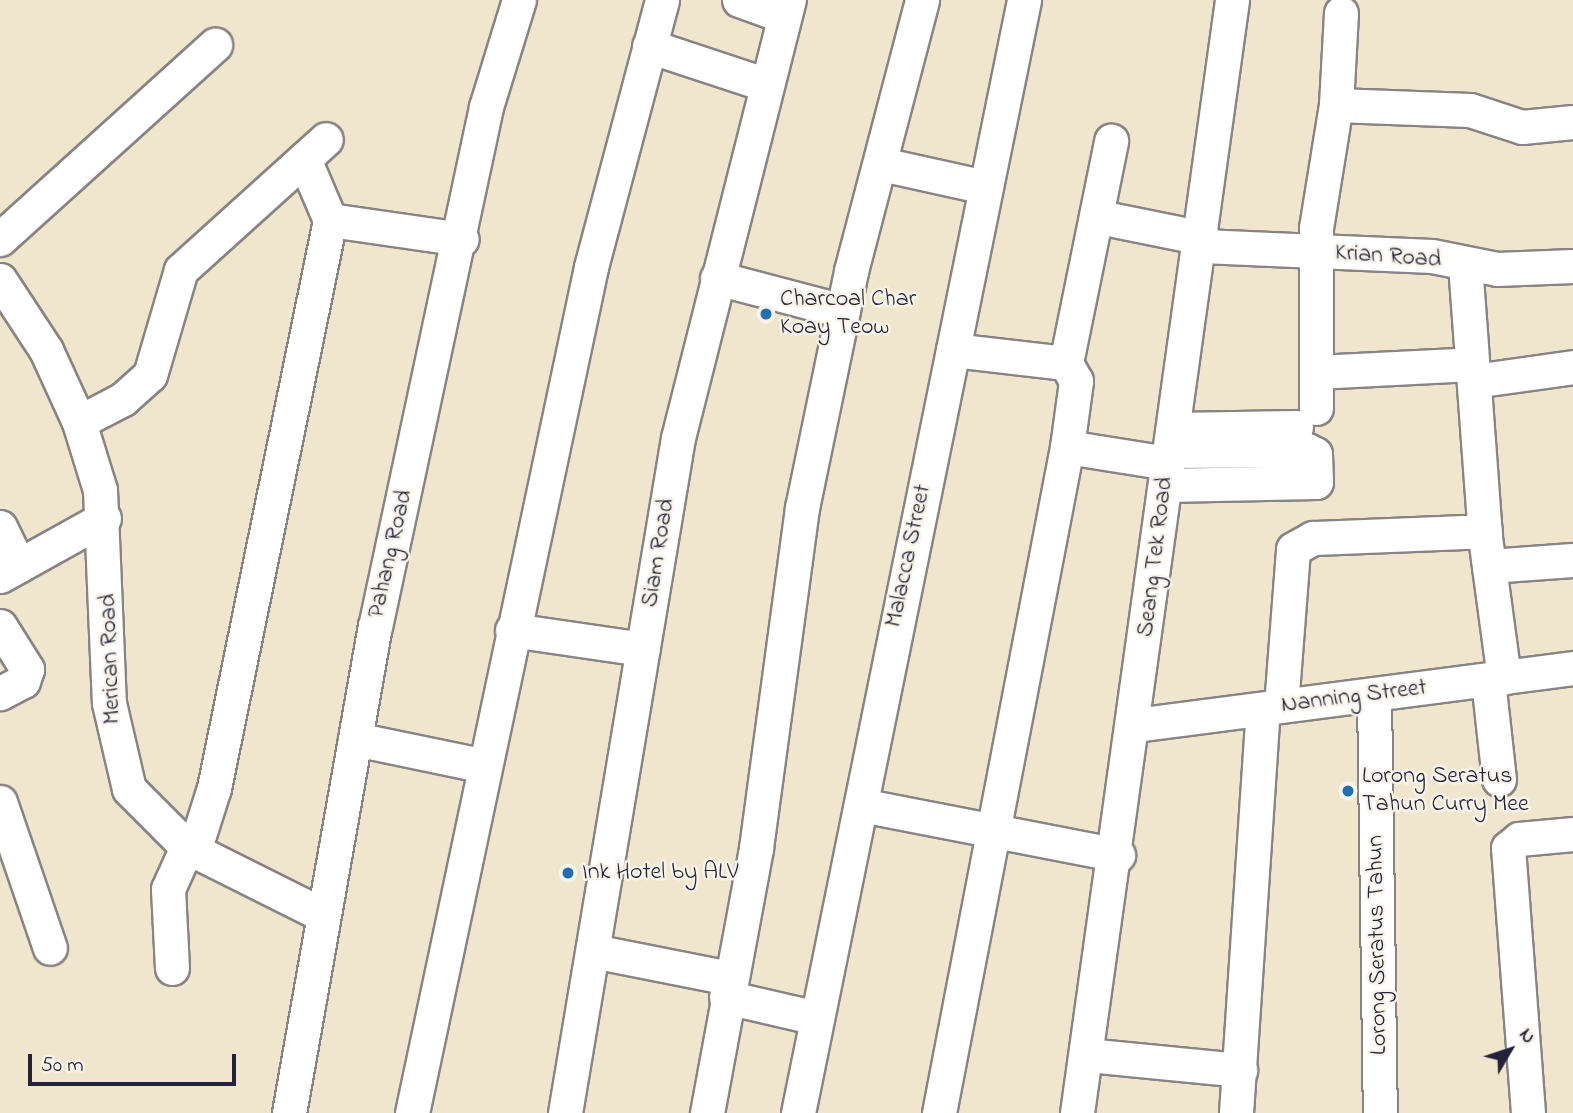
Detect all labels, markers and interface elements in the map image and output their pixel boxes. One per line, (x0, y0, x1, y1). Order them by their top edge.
street label: Krian Road (1334, 239, 1442, 275)
place label: Charcoal Char Koay Teow (780, 286, 916, 342)
marker: Charcoal Char Koay Teow (758, 306, 774, 322)
street label: Seang Tek Road (1132, 475, 1180, 639)
street label: Malacca Street (880, 482, 938, 630)
street label: Pahang Road (362, 487, 420, 621)
street label: Siam Road (636, 497, 682, 609)
street label: Merican Road (94, 593, 128, 725)
street label: Nanning Street (1280, 674, 1428, 720)
place label: Lorong Seratus Tahun Curry Mee (1362, 763, 1529, 819)
marker: Lorong Seratus Tahun Curry Mee (1340, 783, 1356, 799)
street label: Lorong Seratus Tahun (1362, 835, 1394, 1055)
place label: Ink Hotel by ALV (582, 859, 738, 887)
marker: Ink Hotel by ALV (560, 865, 576, 881)
north arrow (1475, 1015, 1545, 1085)
text: N (1512, 1023, 1541, 1050)
scale bar (32, 1040, 240, 1084)
text: 50 m (41, 1051, 84, 1081)

